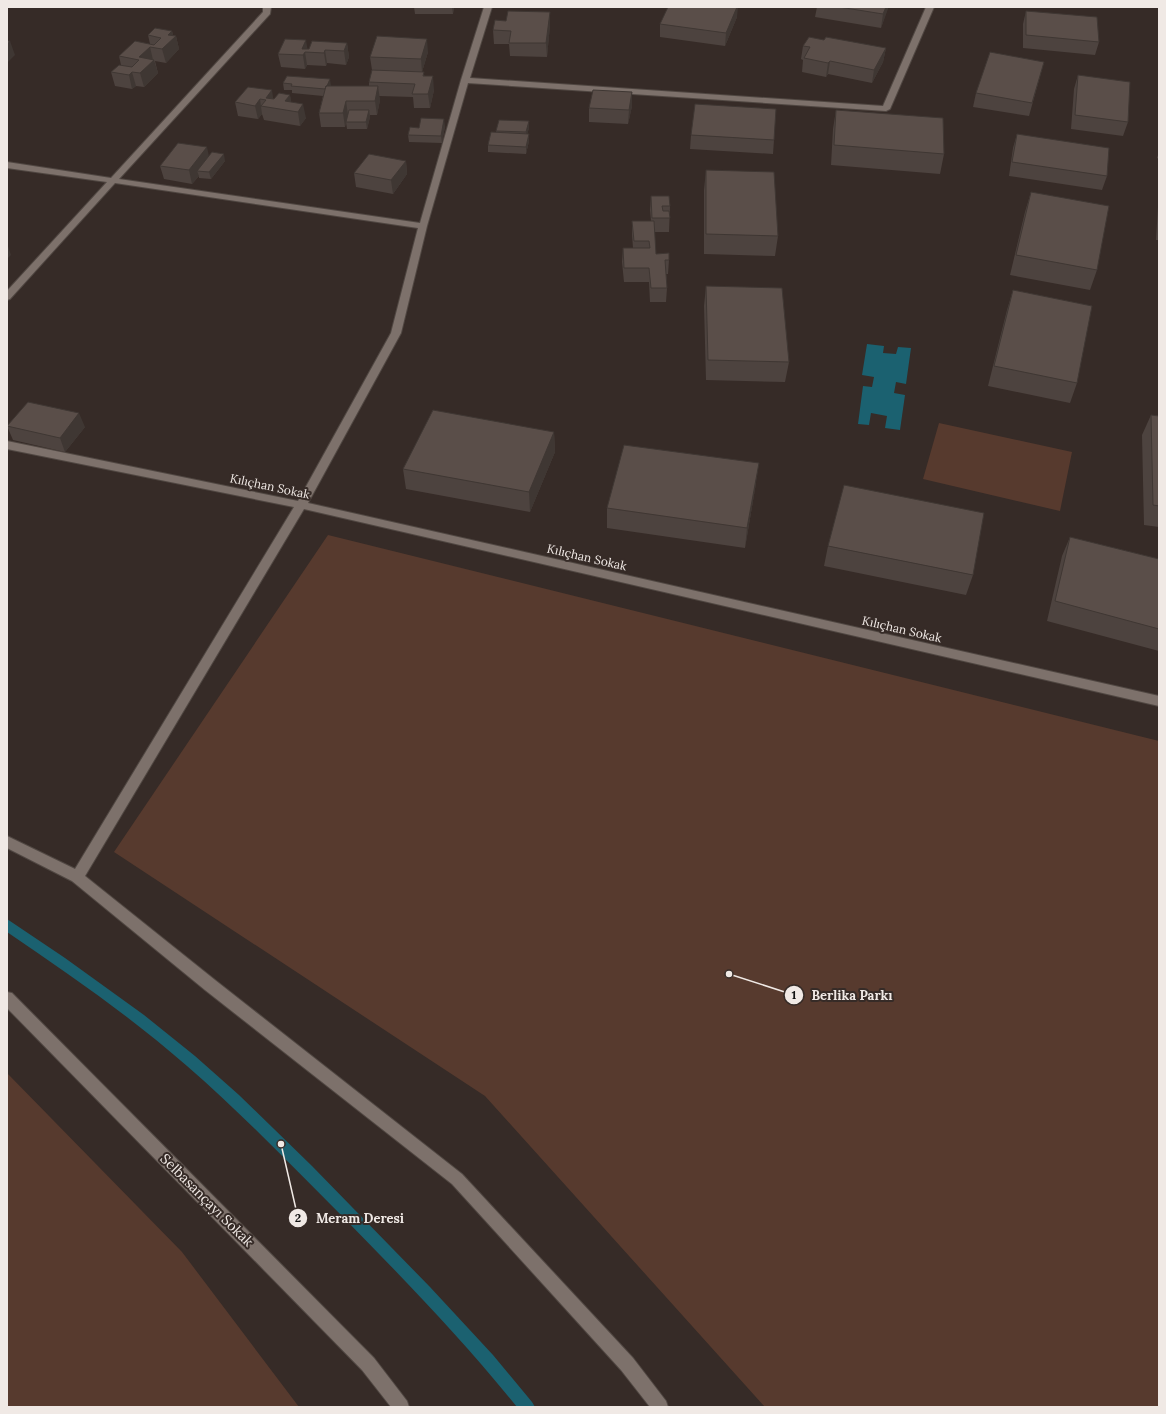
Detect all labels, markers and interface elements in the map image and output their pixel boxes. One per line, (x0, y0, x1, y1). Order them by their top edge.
street label: Kılıçhan Sokak (229, 470, 312, 502)
street label: Kılıçhan Sokak (546, 541, 629, 574)
street label: Kılıçhan Sokak (861, 613, 944, 646)
callout: Berlika Parkı (784, 983, 901, 1008)
text: 1 (792, 987, 797, 1002)
text: Berlika Parkı (811, 987, 893, 1004)
street label: Selbasançayı Sokak (157, 1150, 258, 1251)
callout: Meram Deresi (288, 1206, 412, 1231)
text: 2 (295, 1210, 301, 1225)
text: Meram Deresi (316, 1210, 404, 1227)

